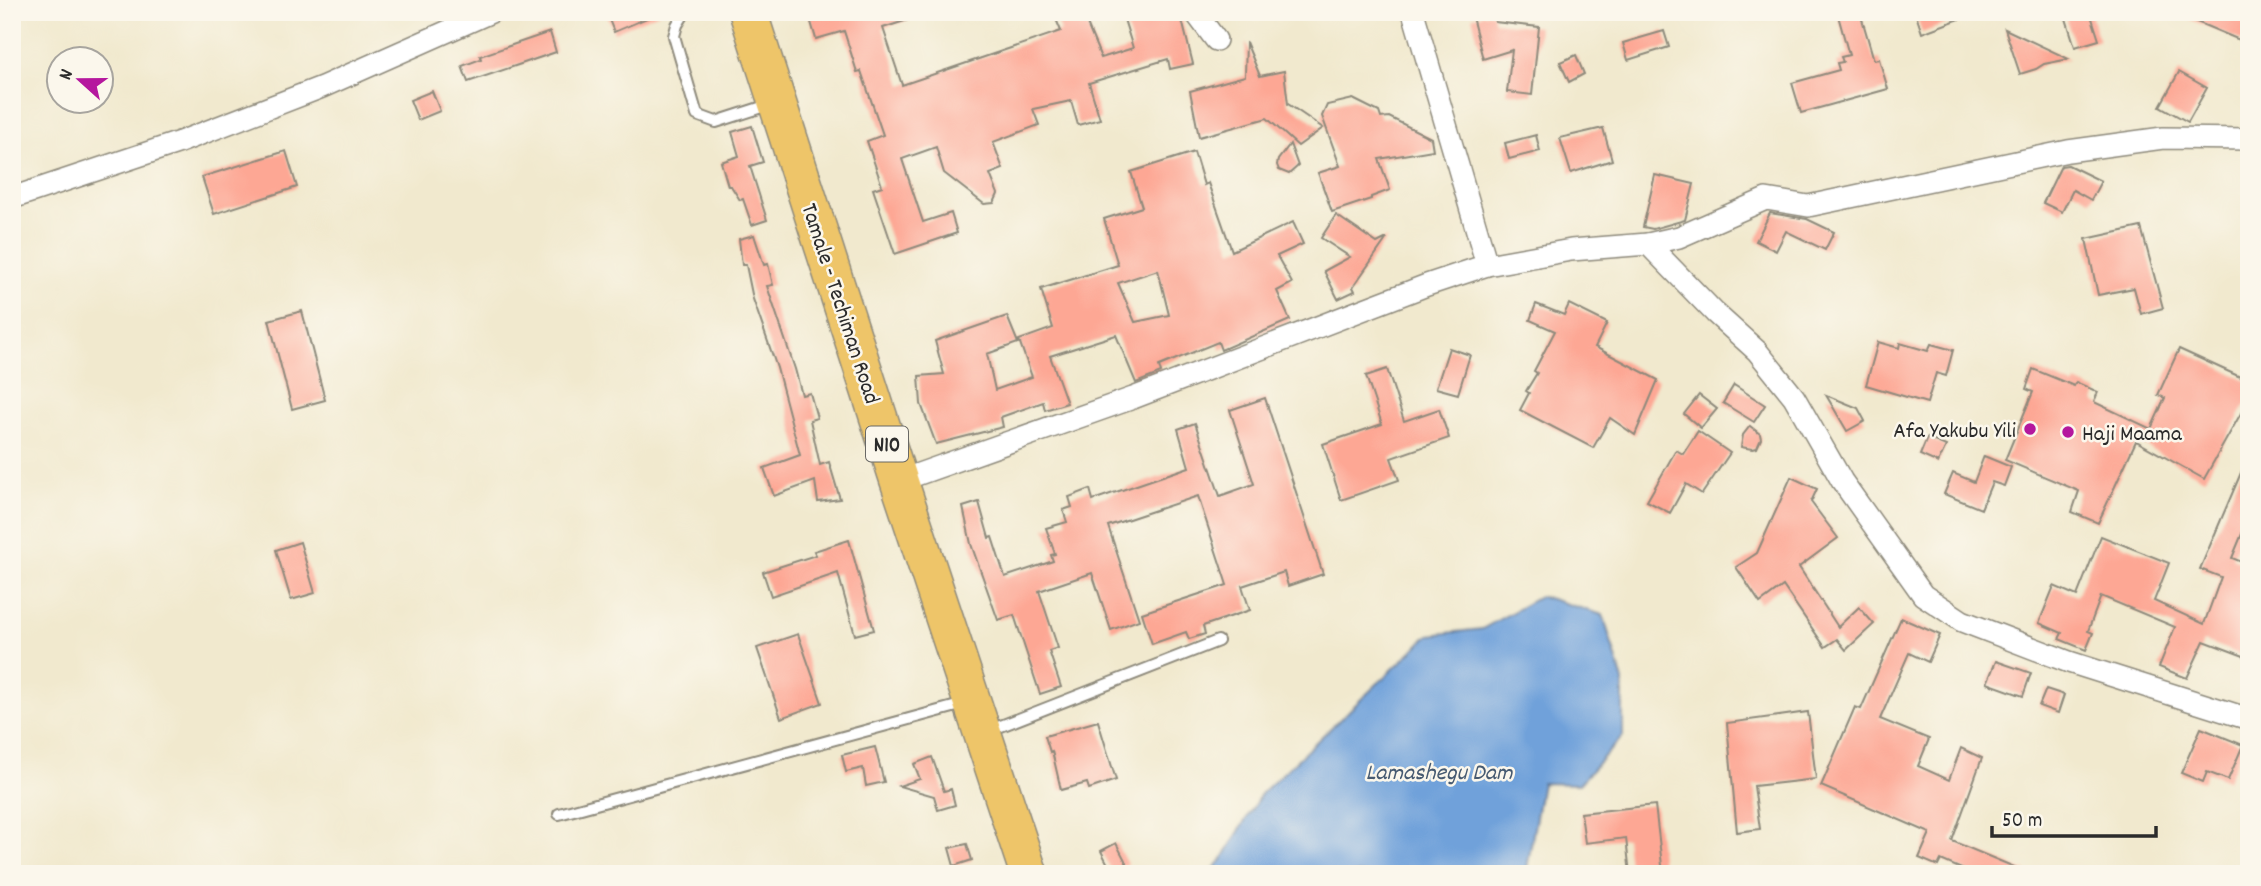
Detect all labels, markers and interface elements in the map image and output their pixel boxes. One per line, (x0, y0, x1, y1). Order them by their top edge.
north arrow (46, 46, 116, 116)
text: N (53, 66, 82, 84)
street label: Tamale - Techiman Road (791, 199, 887, 409)
place label: Afa Yakubu Yili (1893, 416, 2016, 449)
place label: Haji Maama (2082, 419, 2183, 452)
marker: Afa Yakubu Yili (2022, 421, 2038, 437)
marker: Haji Maama (2060, 424, 2076, 440)
road number: N10 (866, 426, 908, 462)
water label: Lamashegu Dam (1366, 757, 1513, 791)
scale bar (1992, 795, 2156, 839)
text: 50 m (2002, 807, 2042, 837)

